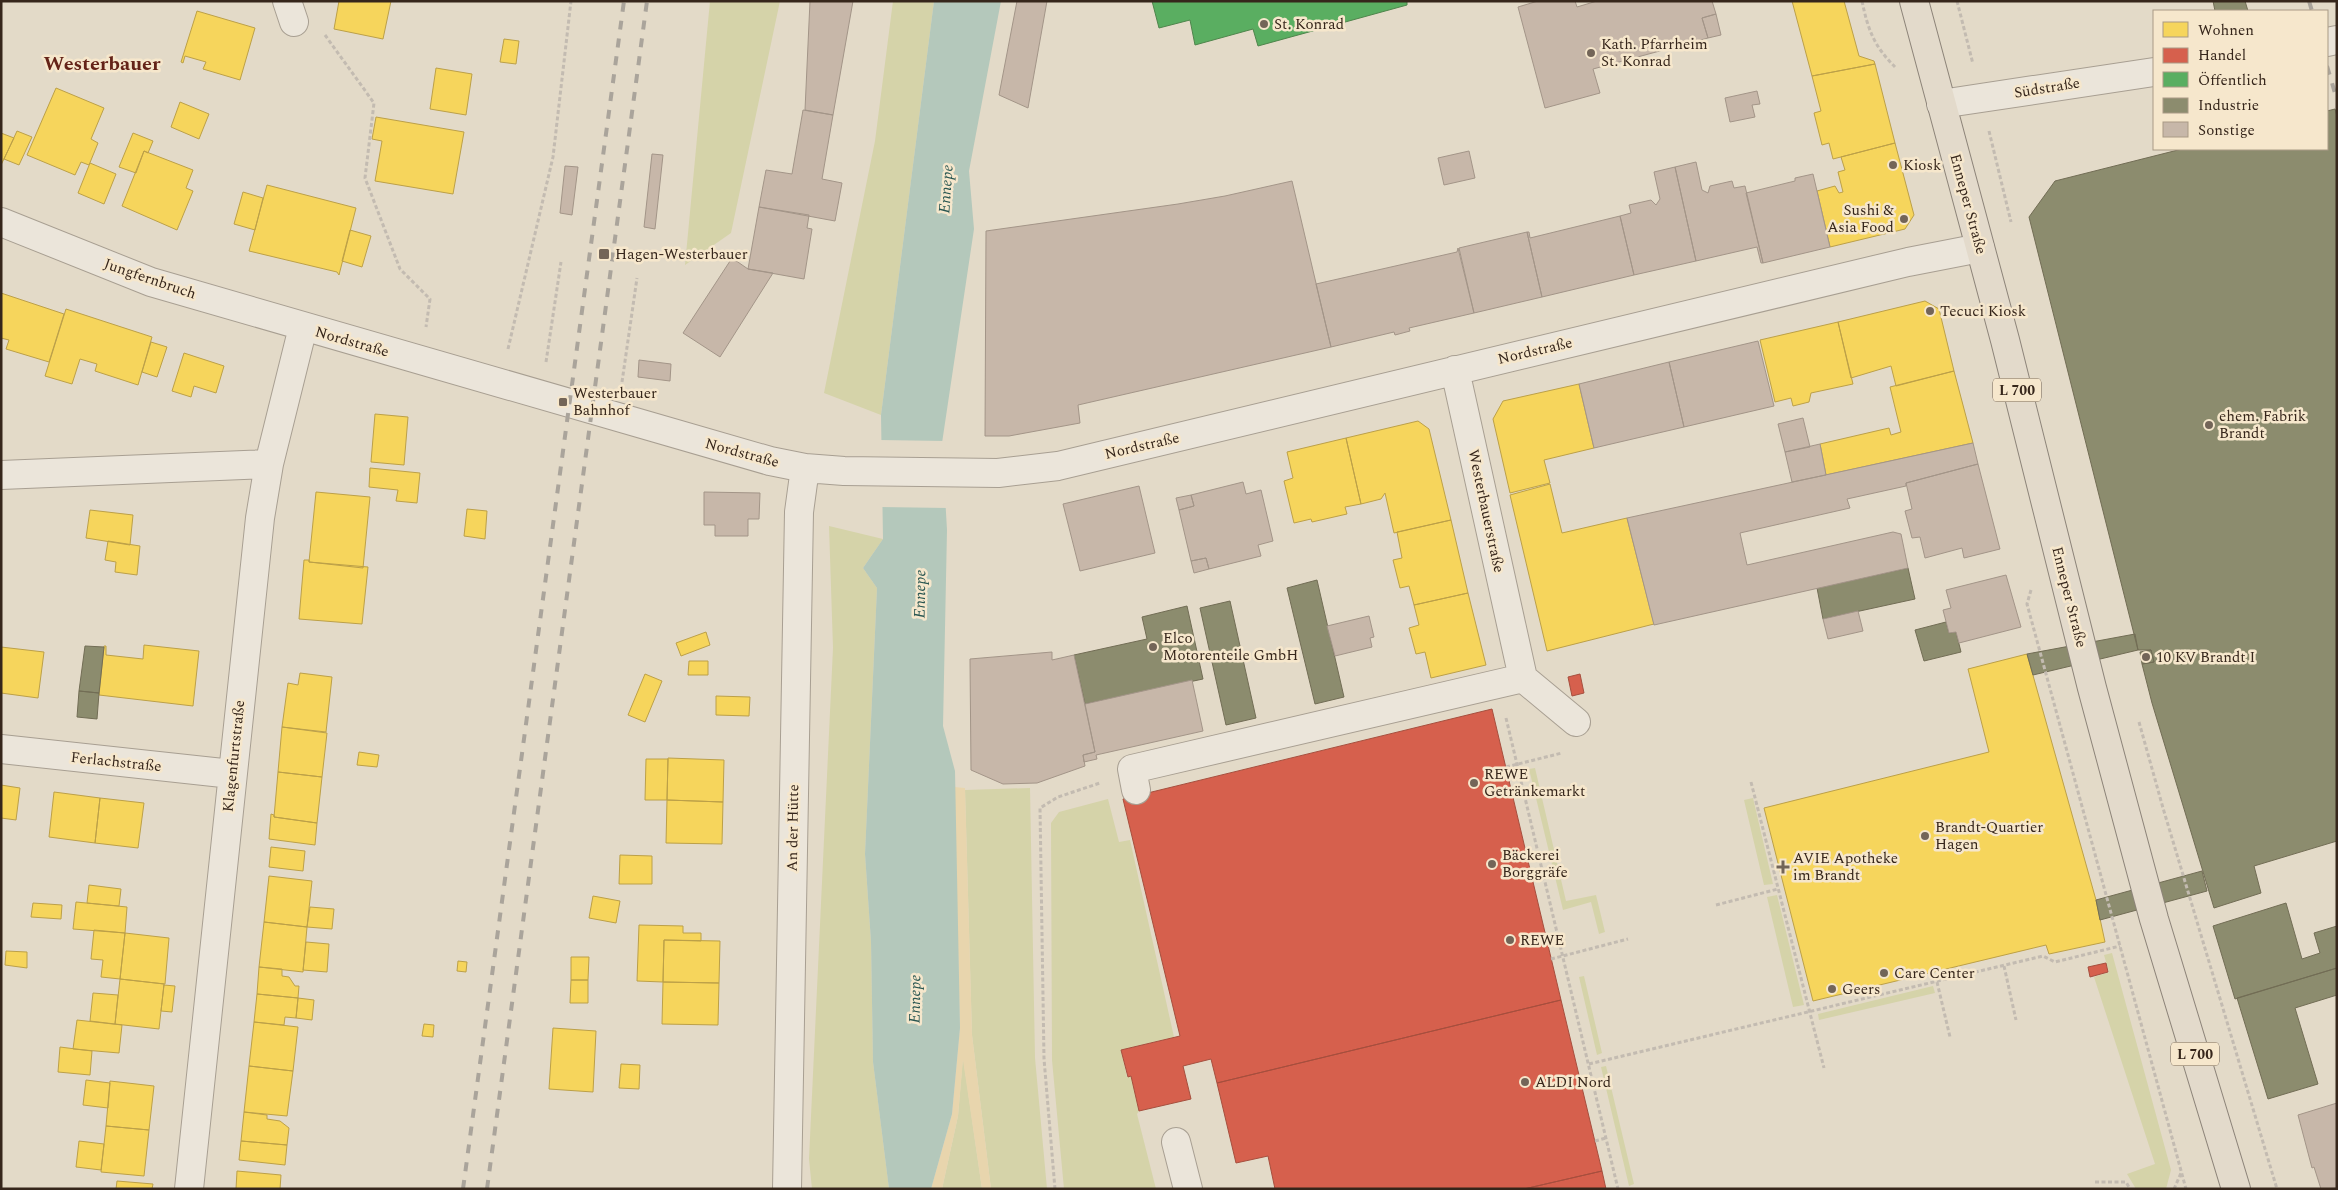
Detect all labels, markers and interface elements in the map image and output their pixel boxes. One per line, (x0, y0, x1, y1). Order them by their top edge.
legend (2153, 10, 2328, 150)
place label: St. Konrad (1274, 13, 1344, 36)
marker: St. Konrad (1258, 18, 1270, 30)
text: Wohnen (2198, 19, 2254, 42)
place label: Kath. Pfarrheim St. Konrad (1601, 33, 1708, 73)
text: Handel (2198, 44, 2246, 67)
marker: Kath. Pfarrheim St. Konrad (1585, 47, 1597, 59)
district label: Westerbauer (44, 49, 161, 79)
text: Öffentlich (2198, 69, 2267, 92)
street label: Südstraße (2012, 71, 2082, 105)
text: Industrie (2198, 94, 2259, 117)
text: Sonstige (2198, 119, 2255, 142)
street label: Enneper Straße (1944, 151, 1992, 257)
place label: Kiosk (1903, 154, 1941, 177)
marker: Kiosk (1887, 159, 1899, 171)
water label: Ennepe (932, 164, 960, 214)
place label: Sushi & Asia Food (1827, 199, 1895, 239)
marker: Sushi & Asia Food (1898, 213, 1910, 225)
place label: Hagen-Westerbauer (615, 243, 748, 266)
marker: Hagen-Westerbauer (597, 247, 611, 261)
street label: Jungfernbruch (101, 252, 200, 306)
place label: Tecuci Kiosk (1940, 300, 2026, 323)
marker: Tecuci Kiosk (1924, 305, 1936, 317)
street label: Nordstraße (312, 320, 392, 364)
street label: Nordstraße (1495, 331, 1575, 371)
road number: L 700 (1993, 378, 2041, 402)
place label: Westerbauer Bahnhof (573, 382, 657, 422)
marker: Westerbauer Bahnhof (557, 396, 569, 408)
place label: ehem. Fabrik Brandt (2219, 405, 2306, 445)
marker: ehem. Fabrik Brandt (2203, 419, 2215, 431)
street label: Nordstraße (1102, 426, 1182, 466)
street label: Nordstraße (702, 432, 782, 474)
street label: Westerbauerstraße (1462, 447, 1510, 575)
street label: Enneper Straße (2045, 544, 2093, 650)
water label: Ennepe (908, 569, 932, 619)
place label: Elco Motorenteile GmbH (1163, 627, 1298, 667)
marker: Elco Motorenteile GmbH (1147, 641, 1159, 653)
place label: 10 KV Brandt I (2156, 646, 2255, 669)
marker: 10 KV Brandt I (2140, 651, 2152, 663)
street label: Klagenfurtstraße (217, 699, 251, 813)
street label: Ferlachstraße (69, 746, 163, 778)
place label: REWE Getränkemarkt (1484, 763, 1585, 803)
marker: REWE Getränkemarkt (1468, 777, 1480, 789)
street label: An der Hütte (781, 784, 805, 872)
place label: Brandt-Quartier Hagen (1935, 816, 2043, 856)
marker: Brandt-Quartier Hagen (1919, 830, 1931, 842)
place label: Bäckerei Borggräfe (1502, 844, 1568, 884)
place label: AVIE Apotheke im Brandt (1793, 847, 1898, 887)
marker: Bäckerei Borggräfe (1486, 858, 1498, 870)
marker: AVIE Apotheke im Brandt (1777, 861, 1789, 873)
place label: REWE (1520, 929, 1564, 952)
marker: REWE (1504, 934, 1516, 946)
place label: Care Center (1894, 962, 1975, 985)
marker: Care Center (1878, 967, 1890, 979)
water label: Ennepe (903, 974, 927, 1024)
place label: Geers (1842, 978, 1880, 1001)
marker: Geers (1826, 983, 1838, 995)
road number: L 700 (2171, 1042, 2219, 1066)
place label: ALDI Nord (1535, 1071, 1611, 1094)
marker: ALDI Nord (1519, 1076, 1531, 1088)

